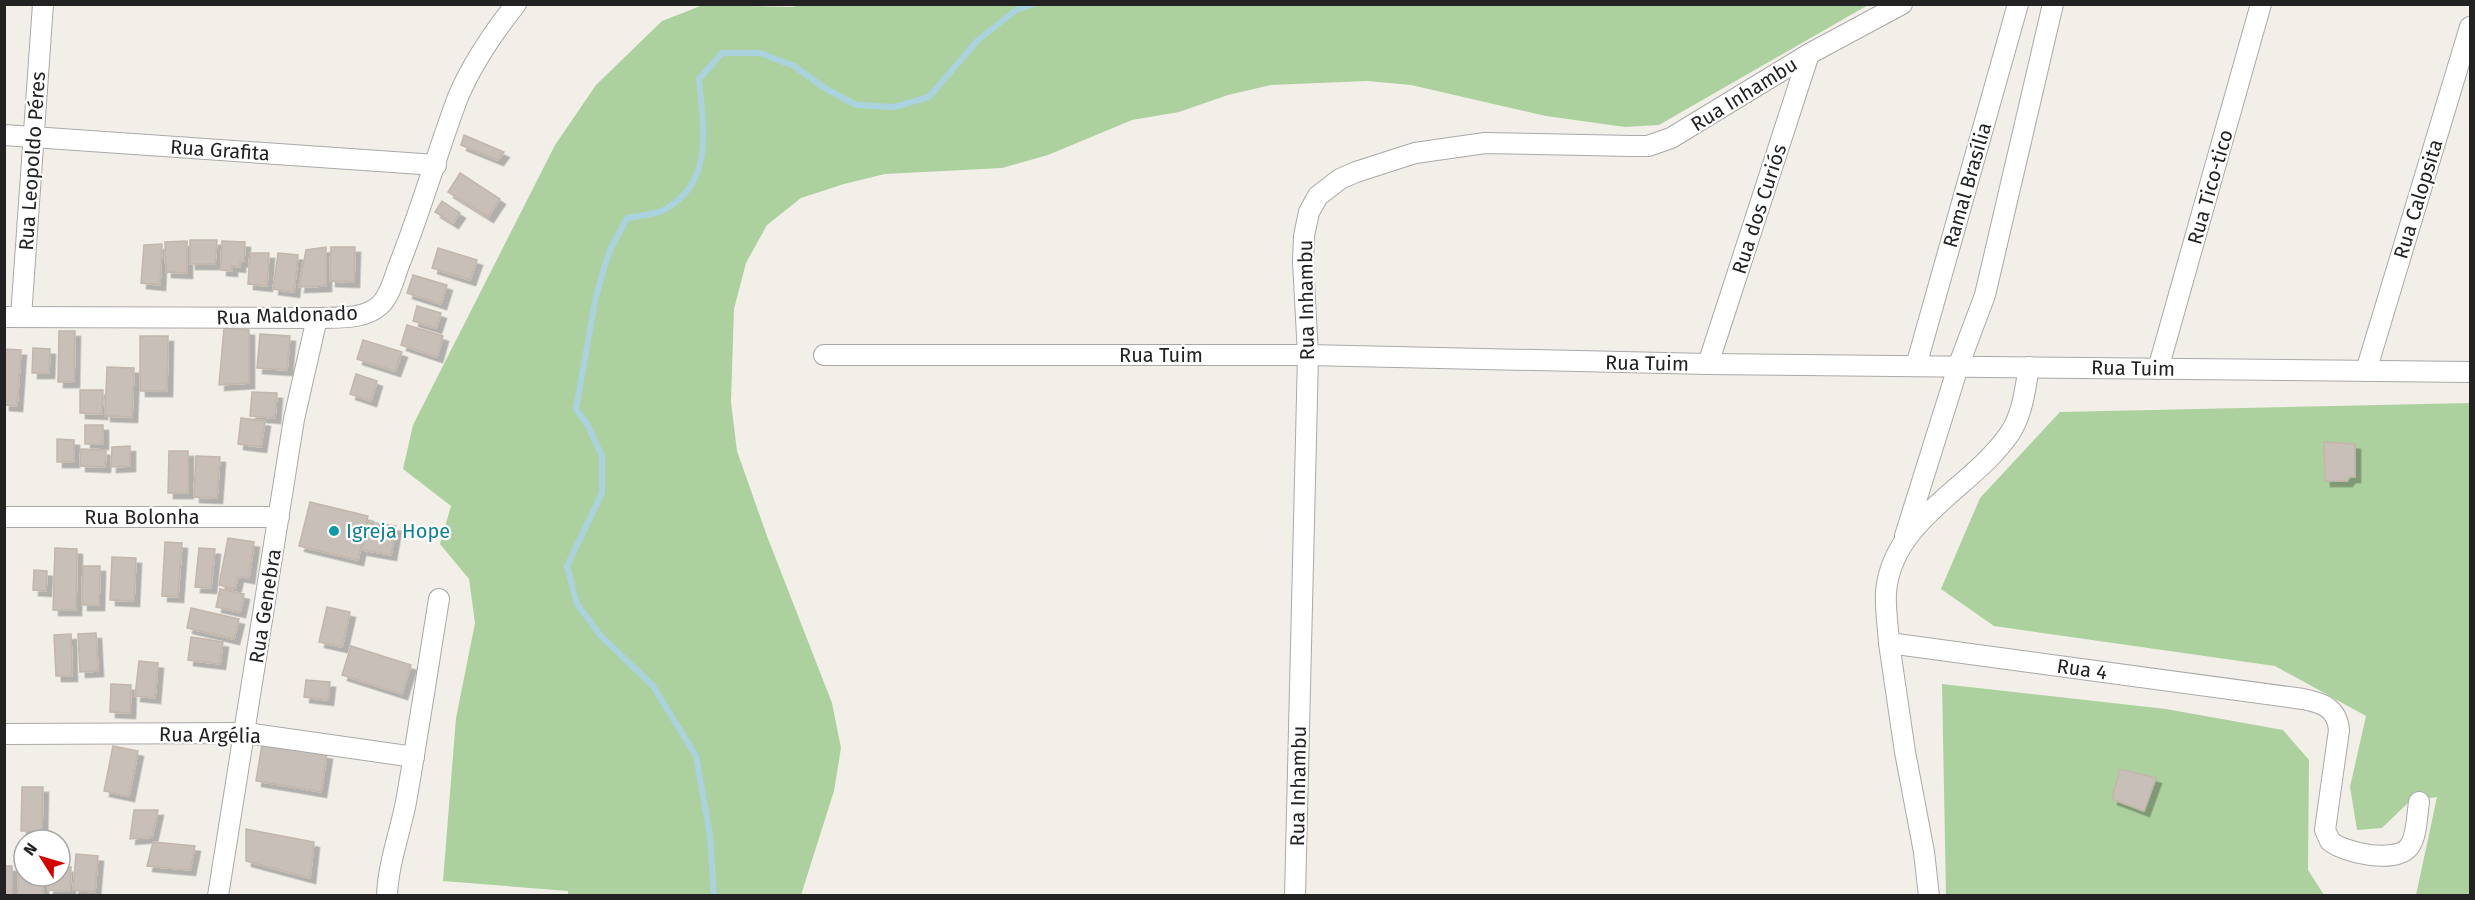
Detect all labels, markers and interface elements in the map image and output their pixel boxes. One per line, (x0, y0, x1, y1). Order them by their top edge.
street label: Rua Inhambu (1686, 52, 1802, 136)
street label: Rua Leopoldo Péres (14, 71, 50, 251)
street label: Ramal Brasília (1938, 120, 1996, 250)
street label: Rua Tico-tico (2182, 127, 2238, 247)
street label: Rua Grafita (169, 135, 271, 165)
street label: Rua Calopsita (2388, 136, 2448, 262)
street label: Rua dos Curiós (1727, 141, 1791, 277)
street label: Rua Inhambu (1293, 239, 1319, 361)
street label: Rua Maldonado (216, 301, 358, 329)
street label: Rua Tuim (1119, 343, 1203, 367)
street label: Rua Tuim (1605, 350, 1689, 376)
street label: Rua Tuim (2091, 355, 2175, 381)
street label: Rua Bolonha (84, 505, 200, 529)
place label: Igreja Hope (346, 519, 450, 543)
marker: Igreja Hope (327, 524, 341, 538)
street label: Rua Genebra (244, 547, 286, 665)
street label: Rua 4 (2055, 654, 2109, 684)
street label: Rua Argélia (159, 722, 261, 748)
street label: Rua Inhambu (1285, 725, 1311, 847)
north arrow (12, 828, 72, 888)
text: N (20, 839, 41, 859)

